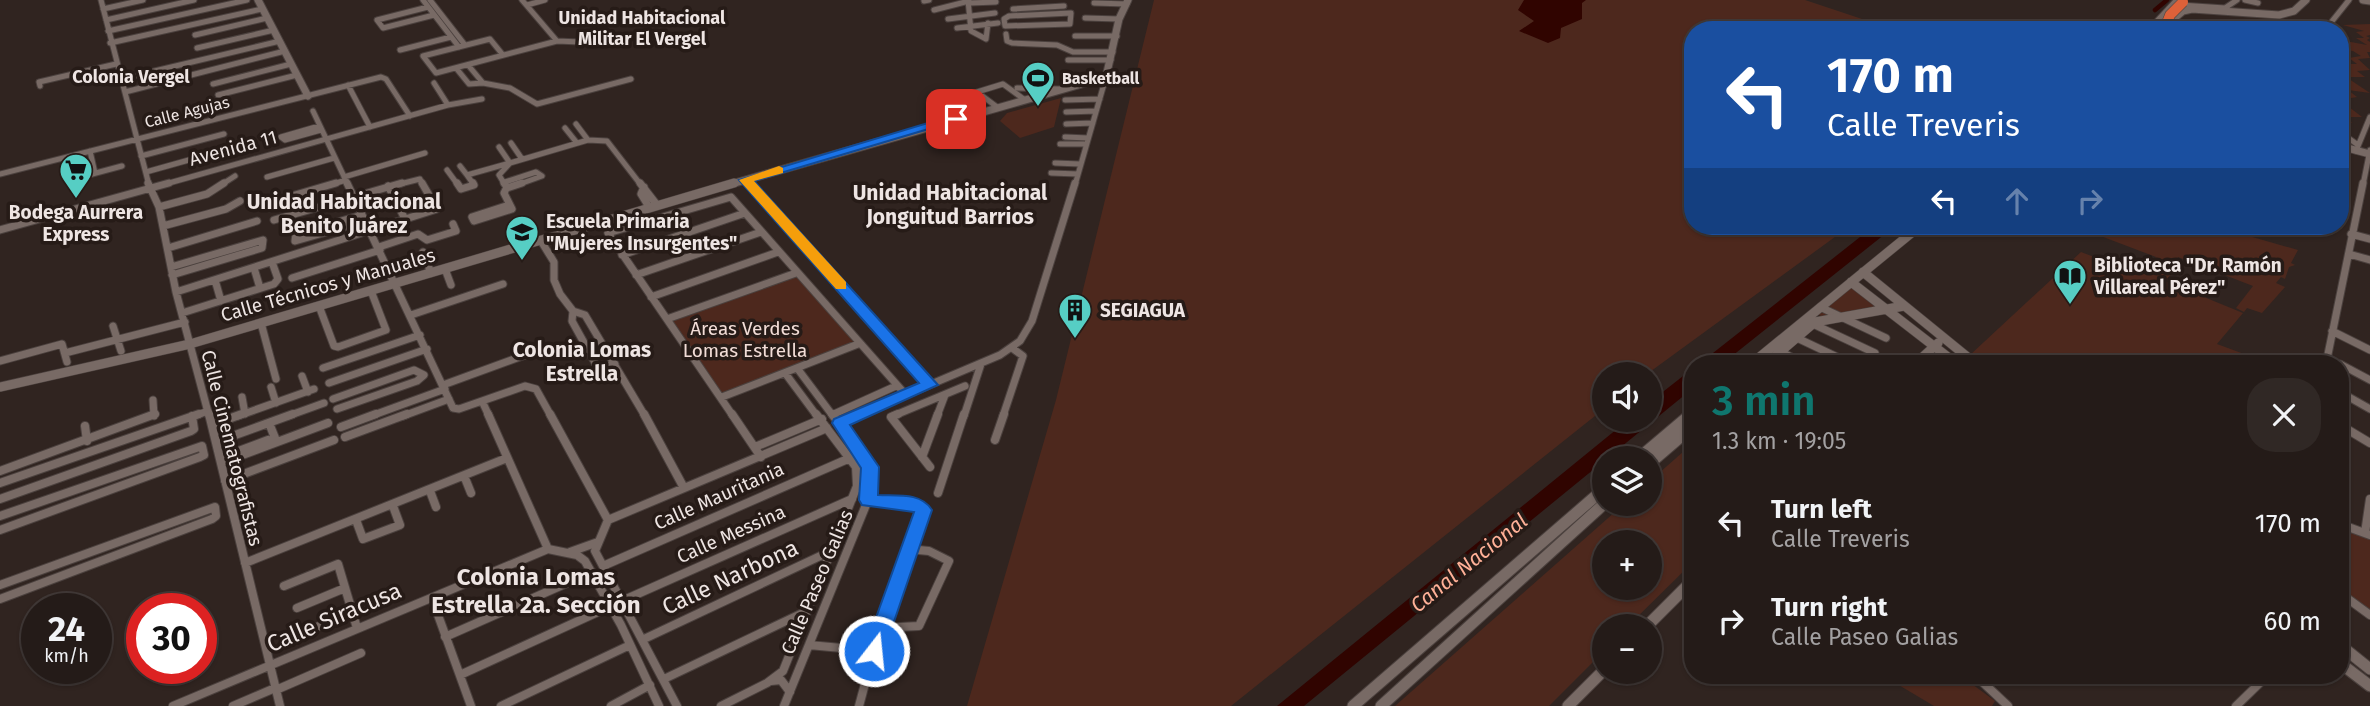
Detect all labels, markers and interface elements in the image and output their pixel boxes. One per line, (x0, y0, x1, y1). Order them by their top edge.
district label: Unidad Habitacional Militar El Vergel (559, 7, 726, 50)
text: 170 m (1827, 46, 1954, 105)
icon: left (1712, 49, 1803, 140)
sports icon: Basketball (1019, 59, 1057, 108)
district label: Colonia Vergel (72, 66, 190, 88)
place label: Basketball (1062, 69, 1140, 88)
pin (926, 89, 986, 149)
street label: Calle Agujas (143, 92, 231, 132)
icon: arrive (937, 100, 975, 138)
text: Calle Treveris (1827, 106, 2020, 144)
street label: Avenida 11 (187, 125, 279, 171)
supermarket icon: Bodega Aurrera Express (57, 151, 95, 200)
district label: Unidad Habitacional Jonguitud Barrios (853, 180, 1048, 230)
icon: left (1925, 182, 1963, 220)
icon: ahead (1998, 182, 2036, 220)
icon: right (2071, 182, 2109, 220)
district label: Unidad Habitacional Benito Juárez (247, 189, 442, 239)
place label: Bodega Aurrera Express (9, 201, 143, 246)
place label: Escuela Primaria "Mujeres Insurgentes" (546, 210, 737, 255)
school or university icon: Escuela Primaria "Mujeres Insurgentes" (503, 213, 541, 262)
street label: Calle Técnicos y Manuales (218, 243, 438, 327)
place label: Biblioteca "Dr. Ramón Villareal Pérez" (2093, 254, 2282, 299)
library icon: Biblioteca "Dr. Ramón Villareal Pérez" (2051, 257, 2089, 306)
building icon: SEGIAGUA (1056, 291, 1094, 340)
place label: SEGIAGUA (1100, 299, 1186, 322)
park label: Áreas Verdes Lomas Estrella (683, 317, 807, 362)
district label: Colonia Lomas Estrella (513, 337, 651, 387)
street label: Calle Cinematografistas (197, 348, 268, 549)
map controls (1592, 362, 1662, 684)
button: sound (1592, 362, 1662, 432)
text: 3 min (1712, 376, 1816, 426)
button: close (2247, 378, 2321, 452)
text: 1.3 km · 19:05 (1712, 427, 1846, 455)
button: layers (1592, 446, 1662, 516)
street label: Calle Mauritania (650, 457, 788, 535)
text: Turn left (1771, 494, 1872, 525)
street label: Calle Messina (673, 500, 789, 568)
icon: left (1712, 504, 1750, 542)
street label: Calle Paseo Galias (776, 506, 858, 658)
water label: Canal Nacional (1405, 508, 1533, 618)
text: 170 m (2255, 508, 2321, 539)
text: Calle Treveris (1771, 525, 1910, 553)
button: + (1592, 530, 1662, 600)
street label: Calle Narbona (657, 533, 803, 621)
district label: Colonia Lomas Estrella 2a. Sección (431, 563, 641, 619)
street label: Calle Siracusa (262, 576, 406, 658)
text: Turn right (1771, 592, 1888, 623)
speed limit sign: 30 (126, 593, 217, 684)
icon: right (1712, 602, 1750, 640)
text: 60 m (2263, 606, 2321, 637)
text: 24 (48, 608, 85, 650)
position arrow (837, 614, 911, 688)
button: − (1592, 614, 1662, 684)
text: Calle Paseo Galias (1771, 623, 1958, 651)
text: km/h (44, 645, 89, 667)

